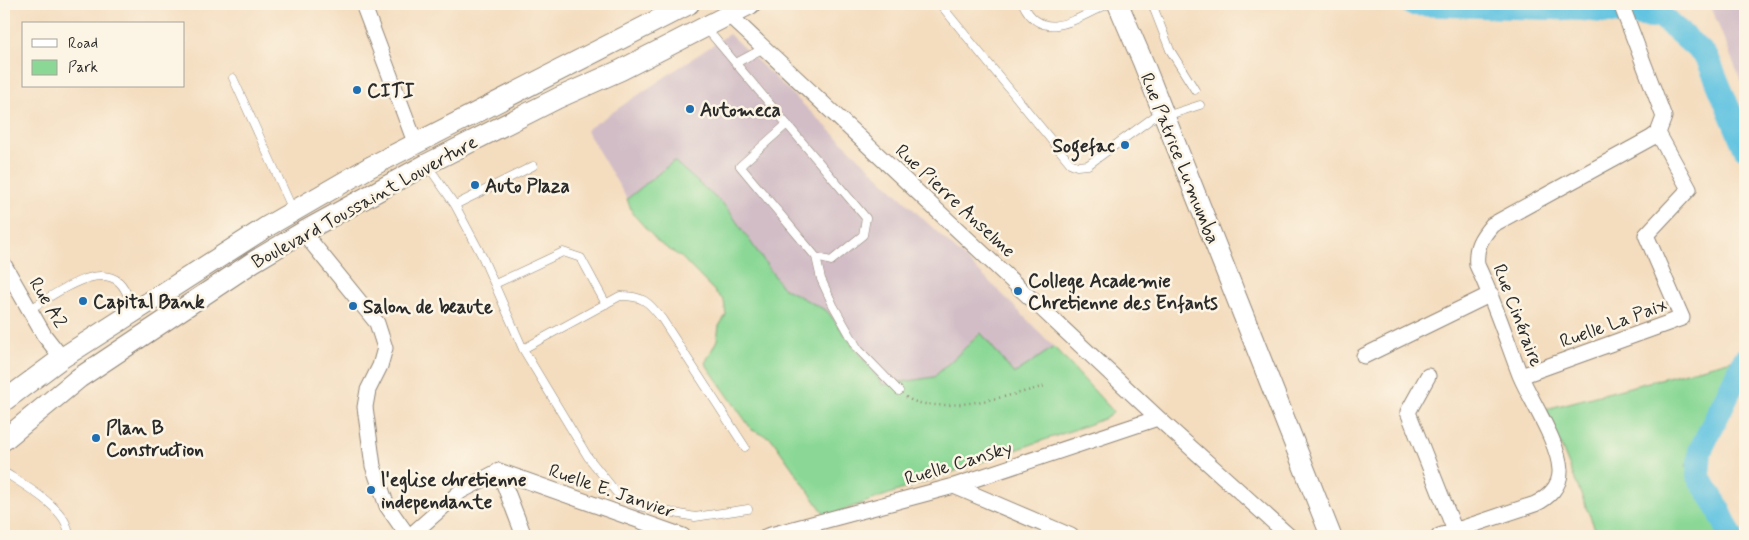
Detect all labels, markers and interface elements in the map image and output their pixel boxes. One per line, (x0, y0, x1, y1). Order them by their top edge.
legend (22, 22, 185, 88)
text: Road (68, 34, 98, 54)
text: Park (68, 58, 98, 78)
street label: Rue Patrice Lumumba (1134, 69, 1225, 248)
place label: CITI (367, 79, 414, 104)
marker: CITI (351, 84, 363, 96)
place label: Automeca (700, 98, 781, 123)
marker: Automeca (684, 103, 696, 115)
street label: Boulevard Toussaint Louverture (247, 130, 482, 275)
place label: Sogefac (1052, 134, 1115, 162)
street label: Rue Pierre Anselme (889, 139, 1021, 263)
marker: Sogefac (1119, 139, 1131, 151)
place label: Auto Plaza (485, 174, 570, 199)
marker: Auto Plaza (469, 179, 481, 191)
street label: Rue Cinéraire (1487, 261, 1549, 370)
place label: College Academie Chretienne des Enfants (1028, 269, 1218, 316)
street label: Rue A2 (23, 273, 73, 333)
marker: College Academie Chretienne des Enfants (1012, 285, 1024, 297)
place label: Capital Bank (93, 290, 205, 315)
street label: Ruelle La Paix (1556, 292, 1671, 354)
marker: Capital Bank (77, 295, 89, 307)
place label: Salon de beaute (363, 295, 493, 320)
marker: Salon de beaute (347, 300, 359, 312)
place label: Plan B Construction (106, 416, 204, 463)
marker: Plan B Construction (90, 432, 102, 444)
street label: Ruelle Cansky (901, 435, 1015, 492)
street label: Ruelle E. Janvier (545, 458, 678, 525)
place label: l'eglise chretienne independante (381, 468, 527, 515)
marker: l'eglise chretienne independante (365, 484, 377, 496)

